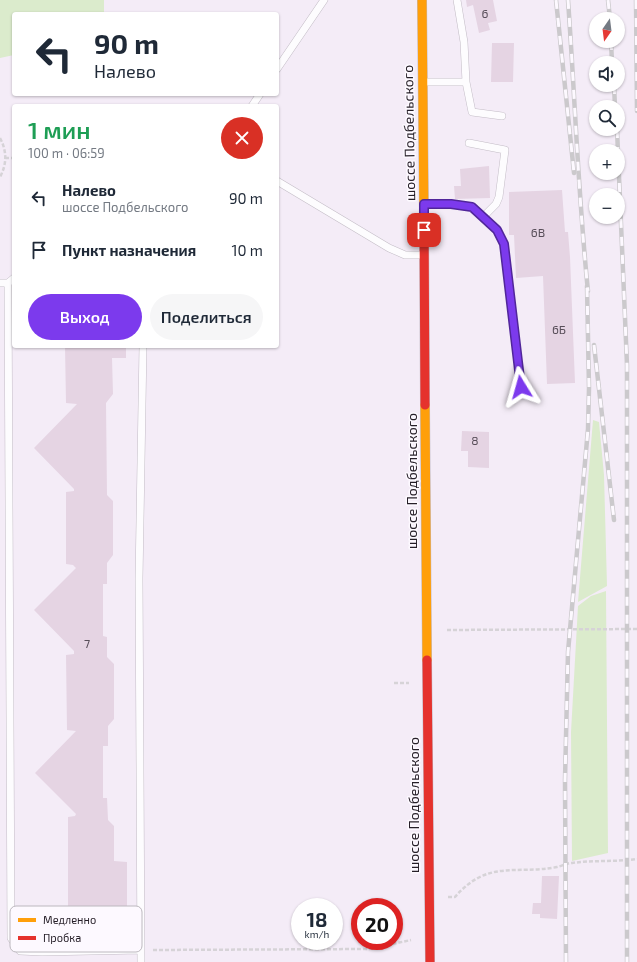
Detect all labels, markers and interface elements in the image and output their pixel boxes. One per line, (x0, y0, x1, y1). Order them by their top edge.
house number: 6 (482, 6, 489, 20)
north arrow (589, 12, 625, 48)
map controls (589, 12, 625, 224)
text: 90 m (94, 26, 159, 60)
icon: left (28, 28, 80, 80)
button: sound (589, 56, 625, 92)
text: Налево (94, 60, 156, 82)
street label: шоссе Подбельского (399, 65, 418, 201)
button: search (589, 100, 625, 136)
text: 1 мин (28, 115, 90, 144)
button: close (221, 117, 263, 159)
button: + (589, 144, 625, 180)
text: 100 m · 06:59 (28, 145, 105, 161)
text: Налево (62, 181, 116, 199)
icon: left (28, 187, 50, 209)
button: − (589, 188, 625, 224)
text: 90 m (229, 189, 263, 207)
text: шоссе Подбельского (62, 199, 188, 215)
pin (407, 213, 441, 247)
icon: arrive (413, 219, 435, 241)
house number: 6В (531, 225, 545, 239)
icon: arrive (28, 239, 50, 261)
text: Пункт назначения (62, 241, 196, 259)
text: 10 m (231, 241, 263, 259)
button: Выход (28, 294, 142, 340)
button: Поделиться (150, 294, 263, 340)
house number: 6Б (552, 322, 566, 336)
position arrow (500, 366, 542, 408)
street label: шоссе Подбельского (403, 413, 420, 549)
house number: 8 (471, 433, 479, 447)
house number: 7 (84, 636, 90, 650)
street label: шоссе Подбельского (405, 737, 422, 873)
speed limit sign: 20 (351, 898, 403, 950)
legend (10, 906, 142, 952)
text: 18 (306, 907, 328, 931)
text: Медленно (43, 913, 96, 926)
text: km/h (305, 928, 329, 940)
text: Пробка (43, 931, 81, 944)

